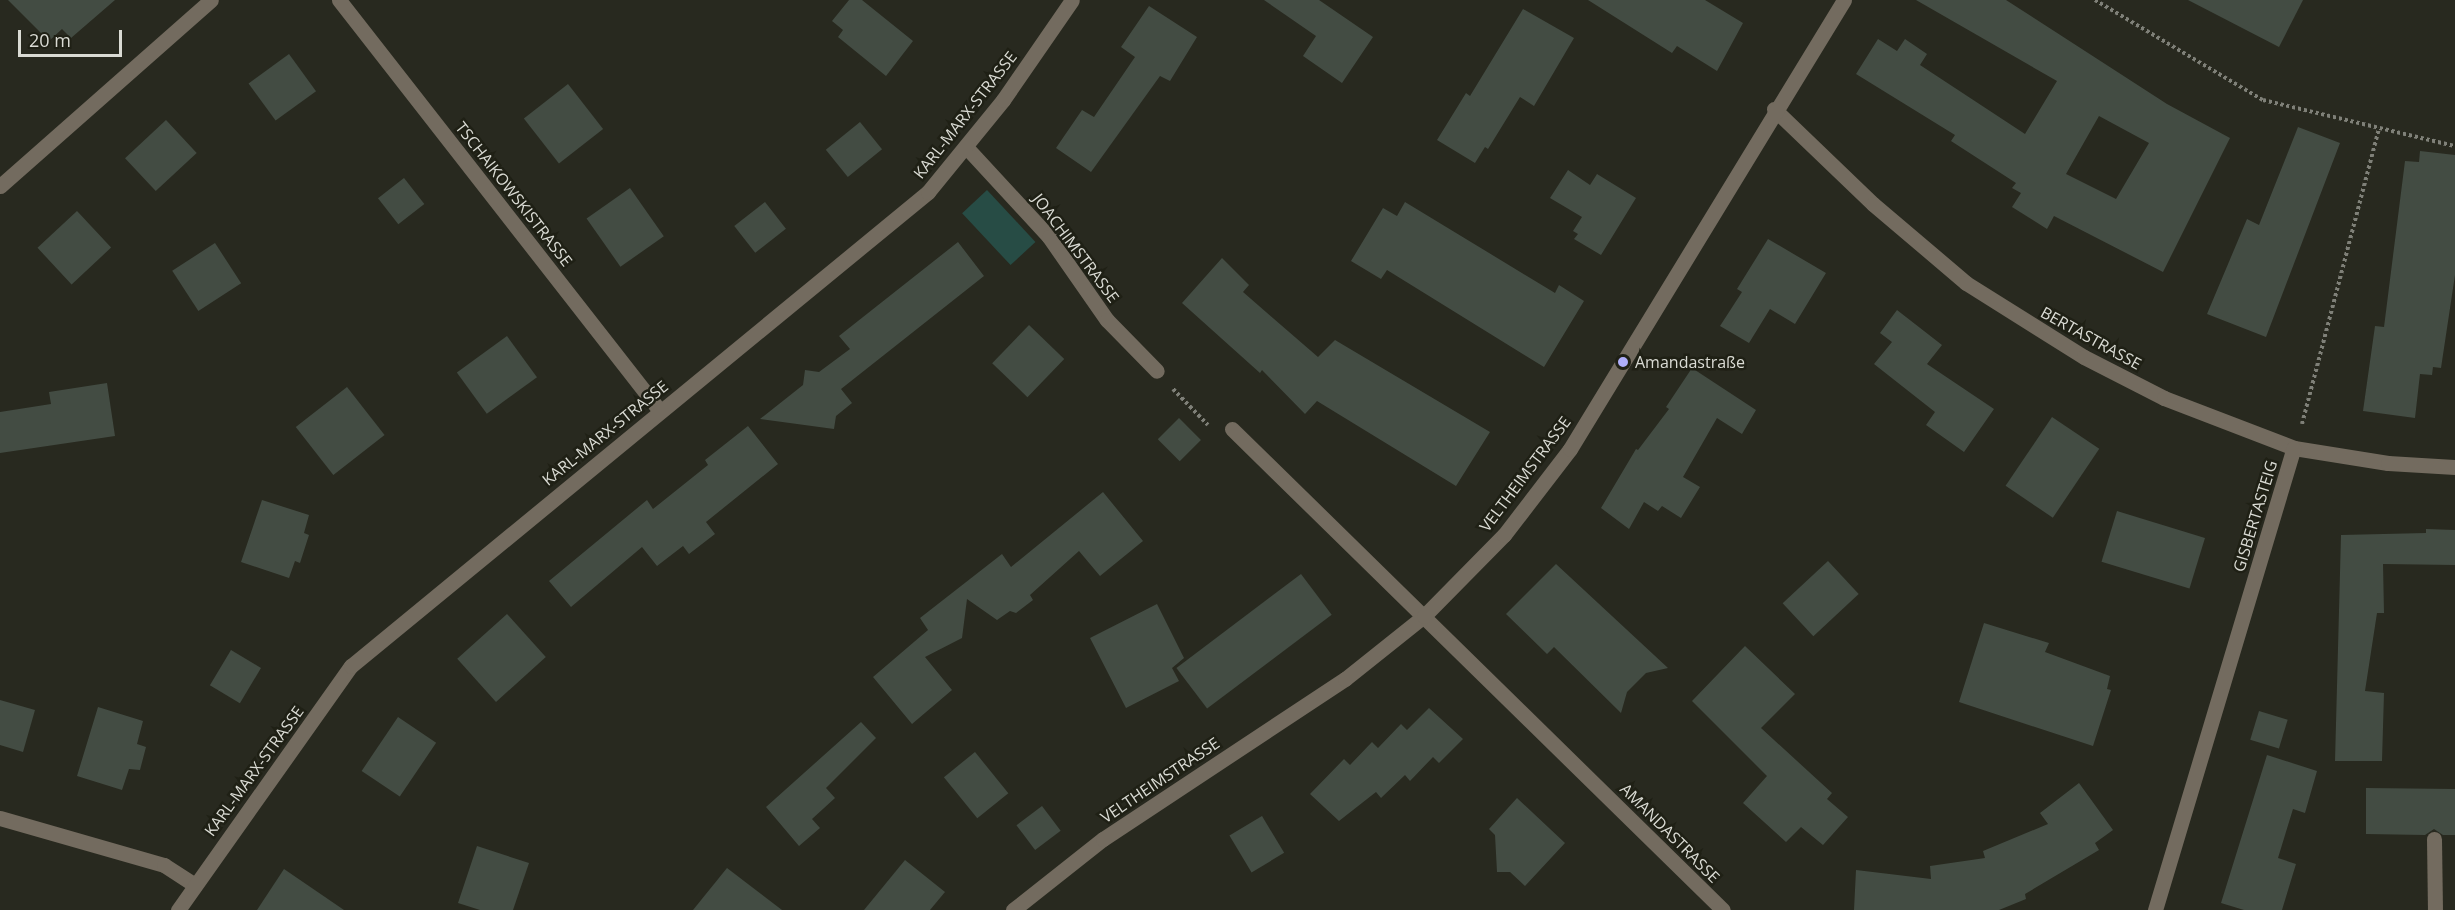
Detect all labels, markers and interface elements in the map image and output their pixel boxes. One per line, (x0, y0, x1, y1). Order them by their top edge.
scale bar (21, 18, 124, 56)
text: 20 m (29, 28, 71, 52)
street label: KARL-MARX-STRASSE (909, 48, 1021, 182)
street label: TSCHAIKOWSKISTRASSE (452, 118, 576, 270)
street label: JOACHIMSTRASSE (1029, 190, 1123, 306)
street label: BERTASTRASSE (2037, 302, 2145, 374)
place label: Amandastraße (1635, 352, 1745, 372)
marker: Amandastraße (1616, 355, 1630, 369)
street label: KARL-MARX-STRASSE (538, 376, 672, 490)
street label: VELTHEIMSTRASSE (1475, 413, 1575, 535)
street label: GISBERTASTEIG (2229, 458, 2281, 574)
street label: KARL-MARX-STRASSE (200, 702, 308, 840)
street label: VELTHEIMSTRASSE (1097, 733, 1223, 827)
street label: AMANDASTRASSE (1616, 779, 1724, 887)

